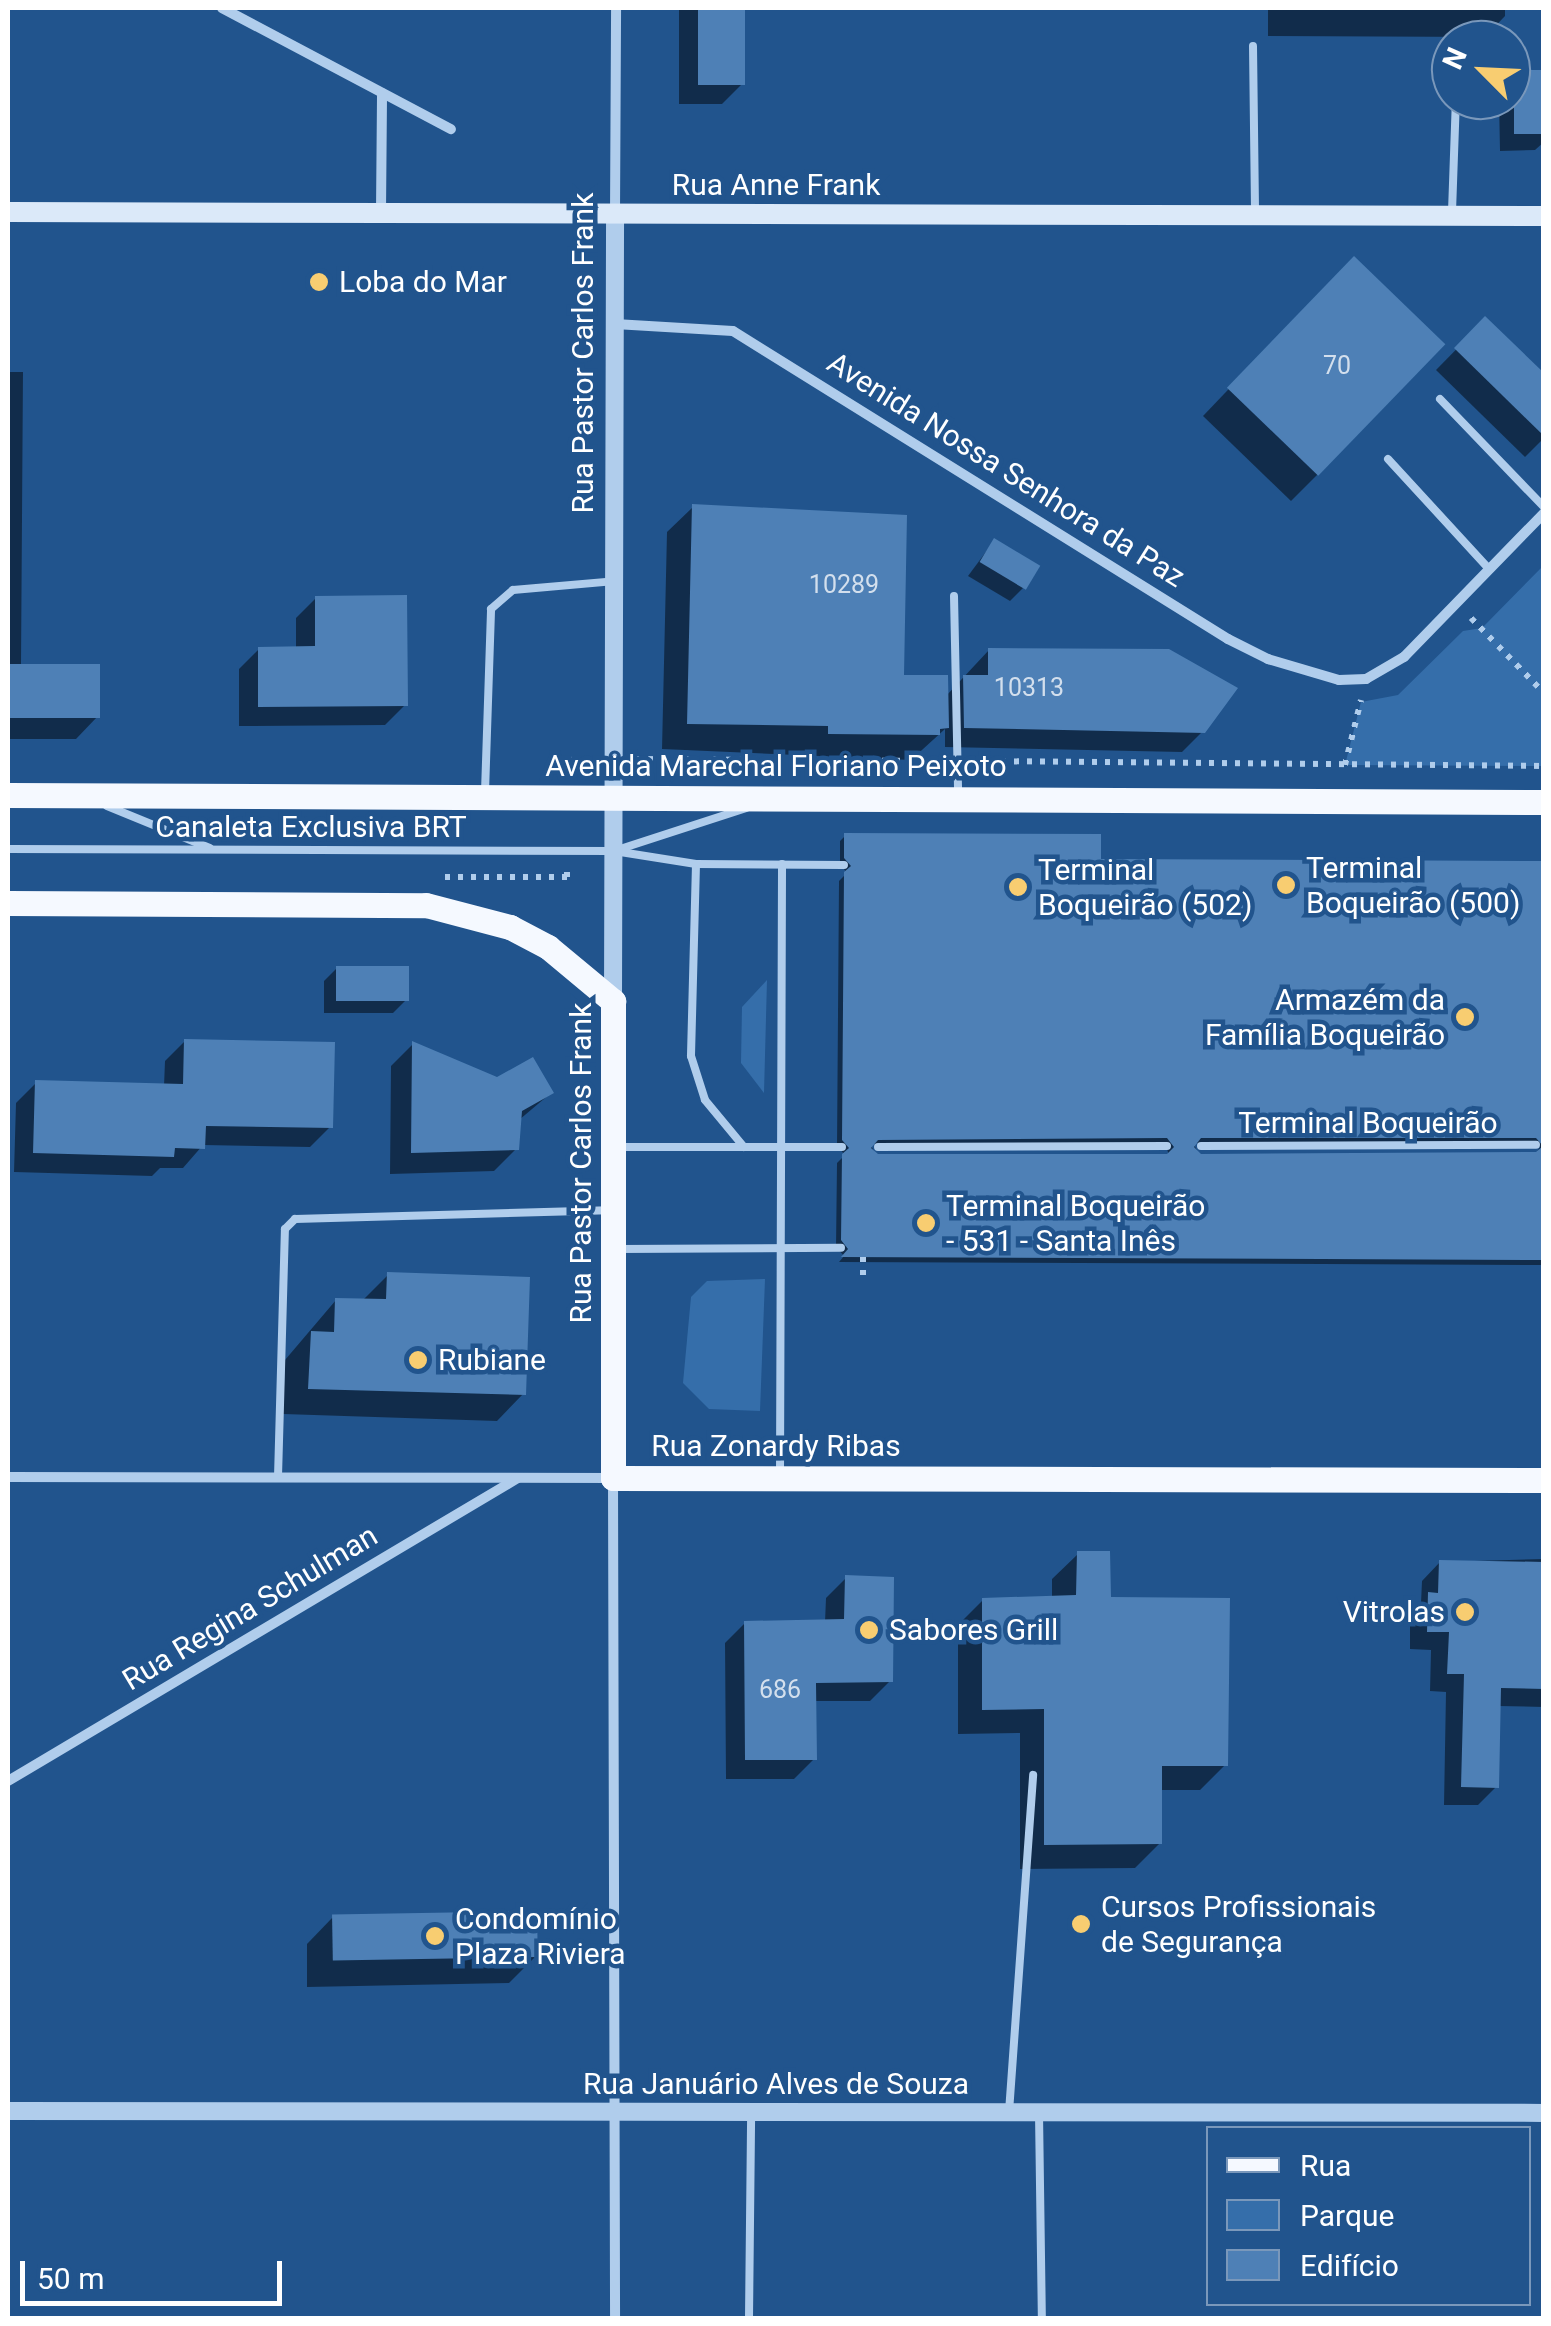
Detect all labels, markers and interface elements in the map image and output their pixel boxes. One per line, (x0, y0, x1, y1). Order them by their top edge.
north arrow (1431, 20, 1531, 120)
text: N (1436, 43, 1474, 74)
street label: Rua Anne Frank (672, 167, 880, 203)
street label: Rua Pastor Carlos Frank (565, 193, 601, 513)
place label: Loba do Mar (339, 264, 507, 300)
marker: Loba do Mar (308, 271, 330, 293)
street label: Avenida Nossa Senhora da Paz (821, 345, 1191, 595)
house number: 70 (1323, 351, 1351, 381)
house number: 10289 (809, 570, 879, 600)
house number: 10313 (994, 673, 1064, 703)
street label: Avenida Marechal Floriano Peixoto (545, 748, 1007, 784)
street label: Canaleta Exclusiva BRT (155, 809, 467, 845)
place label: Terminal Boqueirão (500) (1306, 850, 1520, 920)
place label: Terminal Boqueirão (502) (1038, 852, 1252, 922)
marker: Terminal Boqueirão (500) (1275, 874, 1297, 896)
marker: Terminal Boqueirão (502) (1007, 876, 1029, 898)
place label: Armazém da Família Boqueirão (1205, 982, 1445, 1052)
street label: Rua Pastor Carlos Frank (563, 1003, 599, 1323)
marker: Armazém da Família Boqueirão (1454, 1006, 1476, 1028)
street label: Terminal Boqueirão (1238, 1105, 1498, 1141)
place label: Terminal Boqueirão - 531 - Santa Inês (946, 1188, 1205, 1258)
marker: Terminal Boqueirão - 531 - Santa Inês (915, 1212, 937, 1234)
place label: Rubiane (438, 1342, 546, 1378)
marker: Rubiane (407, 1349, 429, 1371)
street label: Rua Zonardy Ribas (651, 1428, 901, 1464)
street label: Rua Regina Schulman (116, 1518, 384, 1698)
place label: Vitrolas (1343, 1594, 1445, 1630)
marker: Vitrolas (1454, 1601, 1476, 1623)
place label: Sabores Grill (889, 1612, 1058, 1648)
marker: Sabores Grill (858, 1619, 880, 1641)
house number: 686 (759, 1675, 801, 1705)
place label: Cursos Profissionais de Segurança (1101, 1889, 1376, 1960)
place label: Condomínio Plaza Riviera (455, 1901, 626, 1972)
marker: Cursos Profissionais de Segurança (1070, 1913, 1092, 1935)
marker: Condomínio Plaza Riviera (424, 1925, 446, 1947)
street label: Rua Januário Alves de Souza (583, 2066, 969, 2102)
legend (1206, 2126, 1531, 2306)
text: Rua (1300, 2148, 1351, 2183)
text: Parque (1300, 2198, 1394, 2233)
scale bar (25, 2241, 288, 2303)
text: Edifício (1300, 2248, 1399, 2283)
text: 50 m (37, 2261, 104, 2296)

